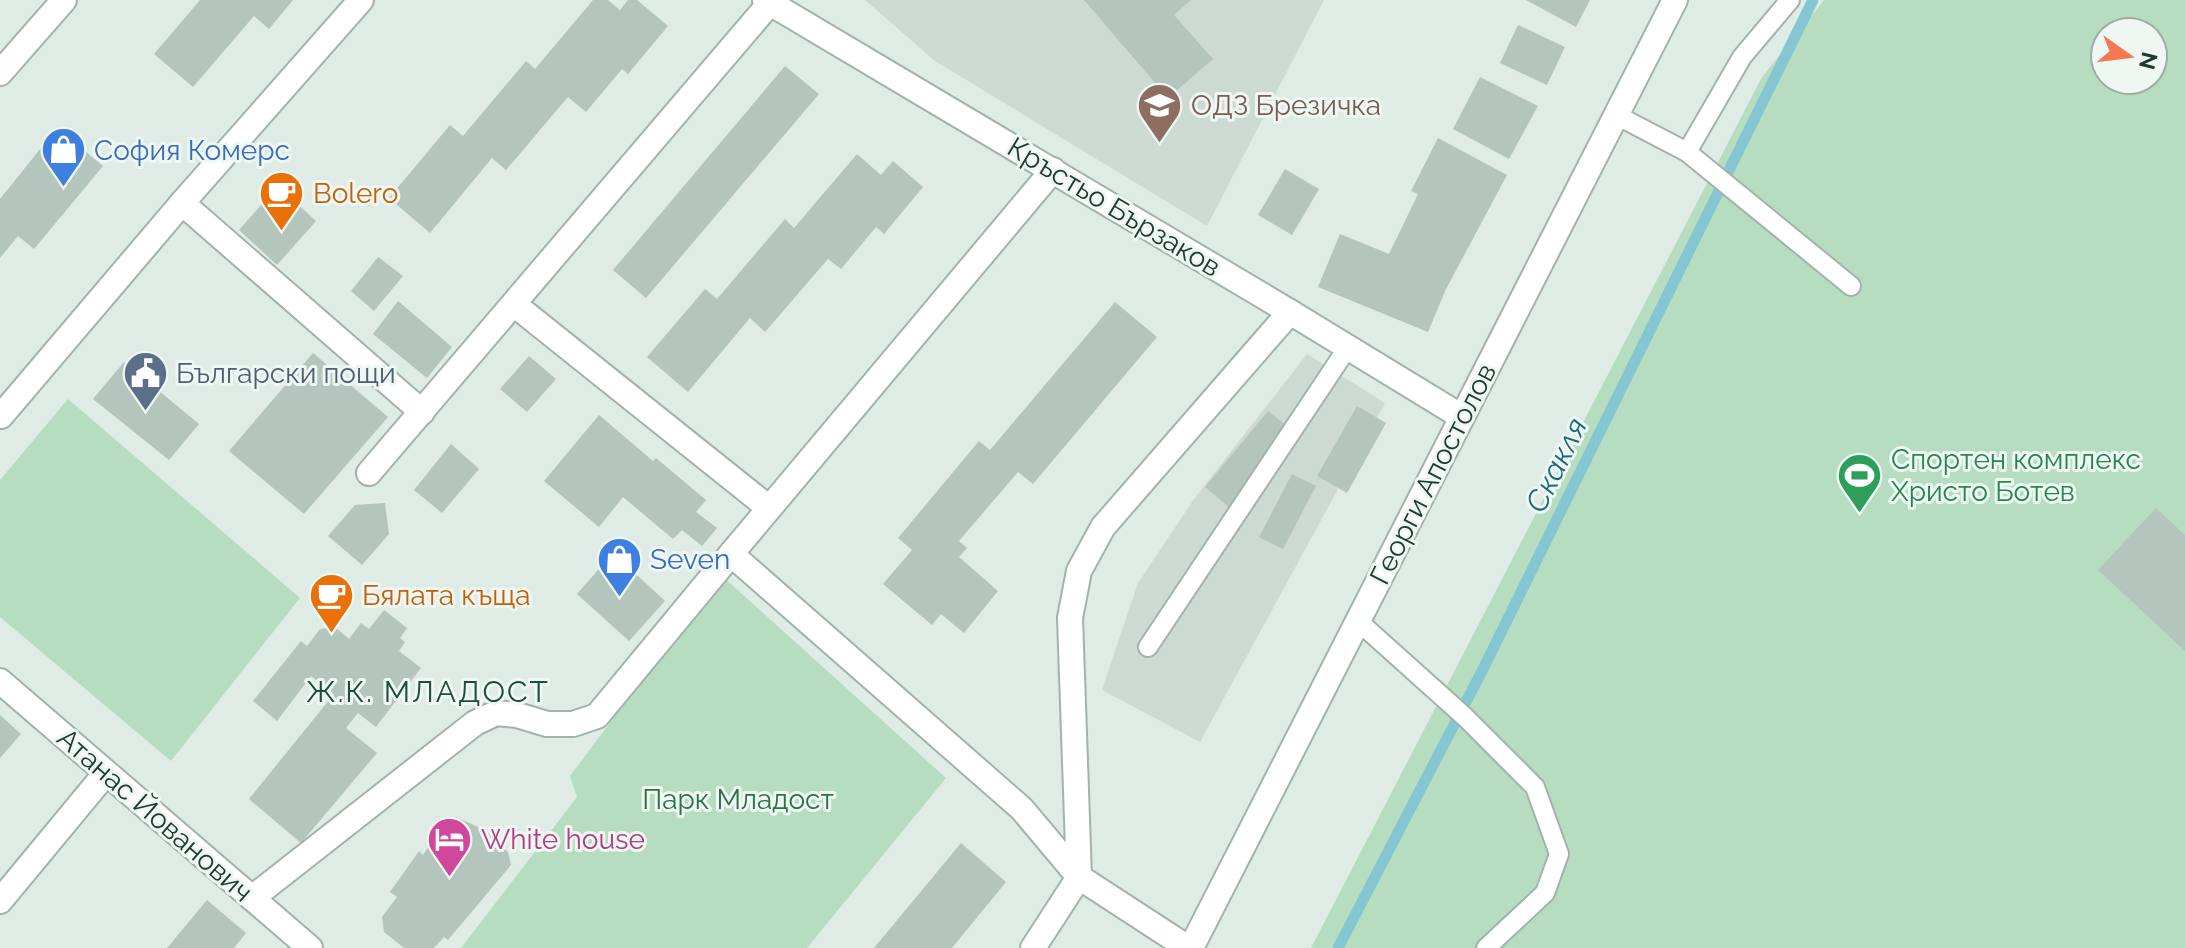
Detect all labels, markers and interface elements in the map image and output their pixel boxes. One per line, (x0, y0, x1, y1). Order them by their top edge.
north arrow (2089, 16, 2169, 96)
text: N (2134, 50, 2163, 72)
school or university icon: ОДЗ Брезичка (1136, 81, 1184, 144)
place label: ОДЗ Брезичка (1191, 89, 1381, 122)
shop icon: София Комерс (39, 126, 87, 189)
street label: Кръстьо Бързаков (1002, 130, 1226, 284)
place label: София Комерс (94, 134, 290, 167)
cafe icon: Bolero (258, 169, 306, 232)
place label: Bolero (313, 177, 398, 210)
public building icon: Български пощи (121, 349, 169, 412)
place label: Български пощи (176, 357, 396, 390)
street label: Георги Апостолов (1363, 358, 1503, 590)
water label: Скакля (1518, 412, 1594, 518)
place label: Спортен комплекс Христо Ботев (1891, 443, 2141, 508)
sports icon: Спортен комплекс Христо Ботев (1836, 451, 1884, 514)
shop icon: Seven (595, 535, 643, 598)
place label: Seven (650, 543, 730, 576)
cafe icon: Бялата къща (307, 571, 355, 634)
place label: Бялата къща (362, 579, 531, 612)
district label: Ж.К. МЛАДОСТ (306, 674, 550, 709)
street label: Атанас Йованович (51, 721, 259, 909)
park label: Парк Младост (642, 783, 834, 816)
hotel icon: White house (426, 815, 474, 878)
place label: White house (481, 823, 645, 856)

